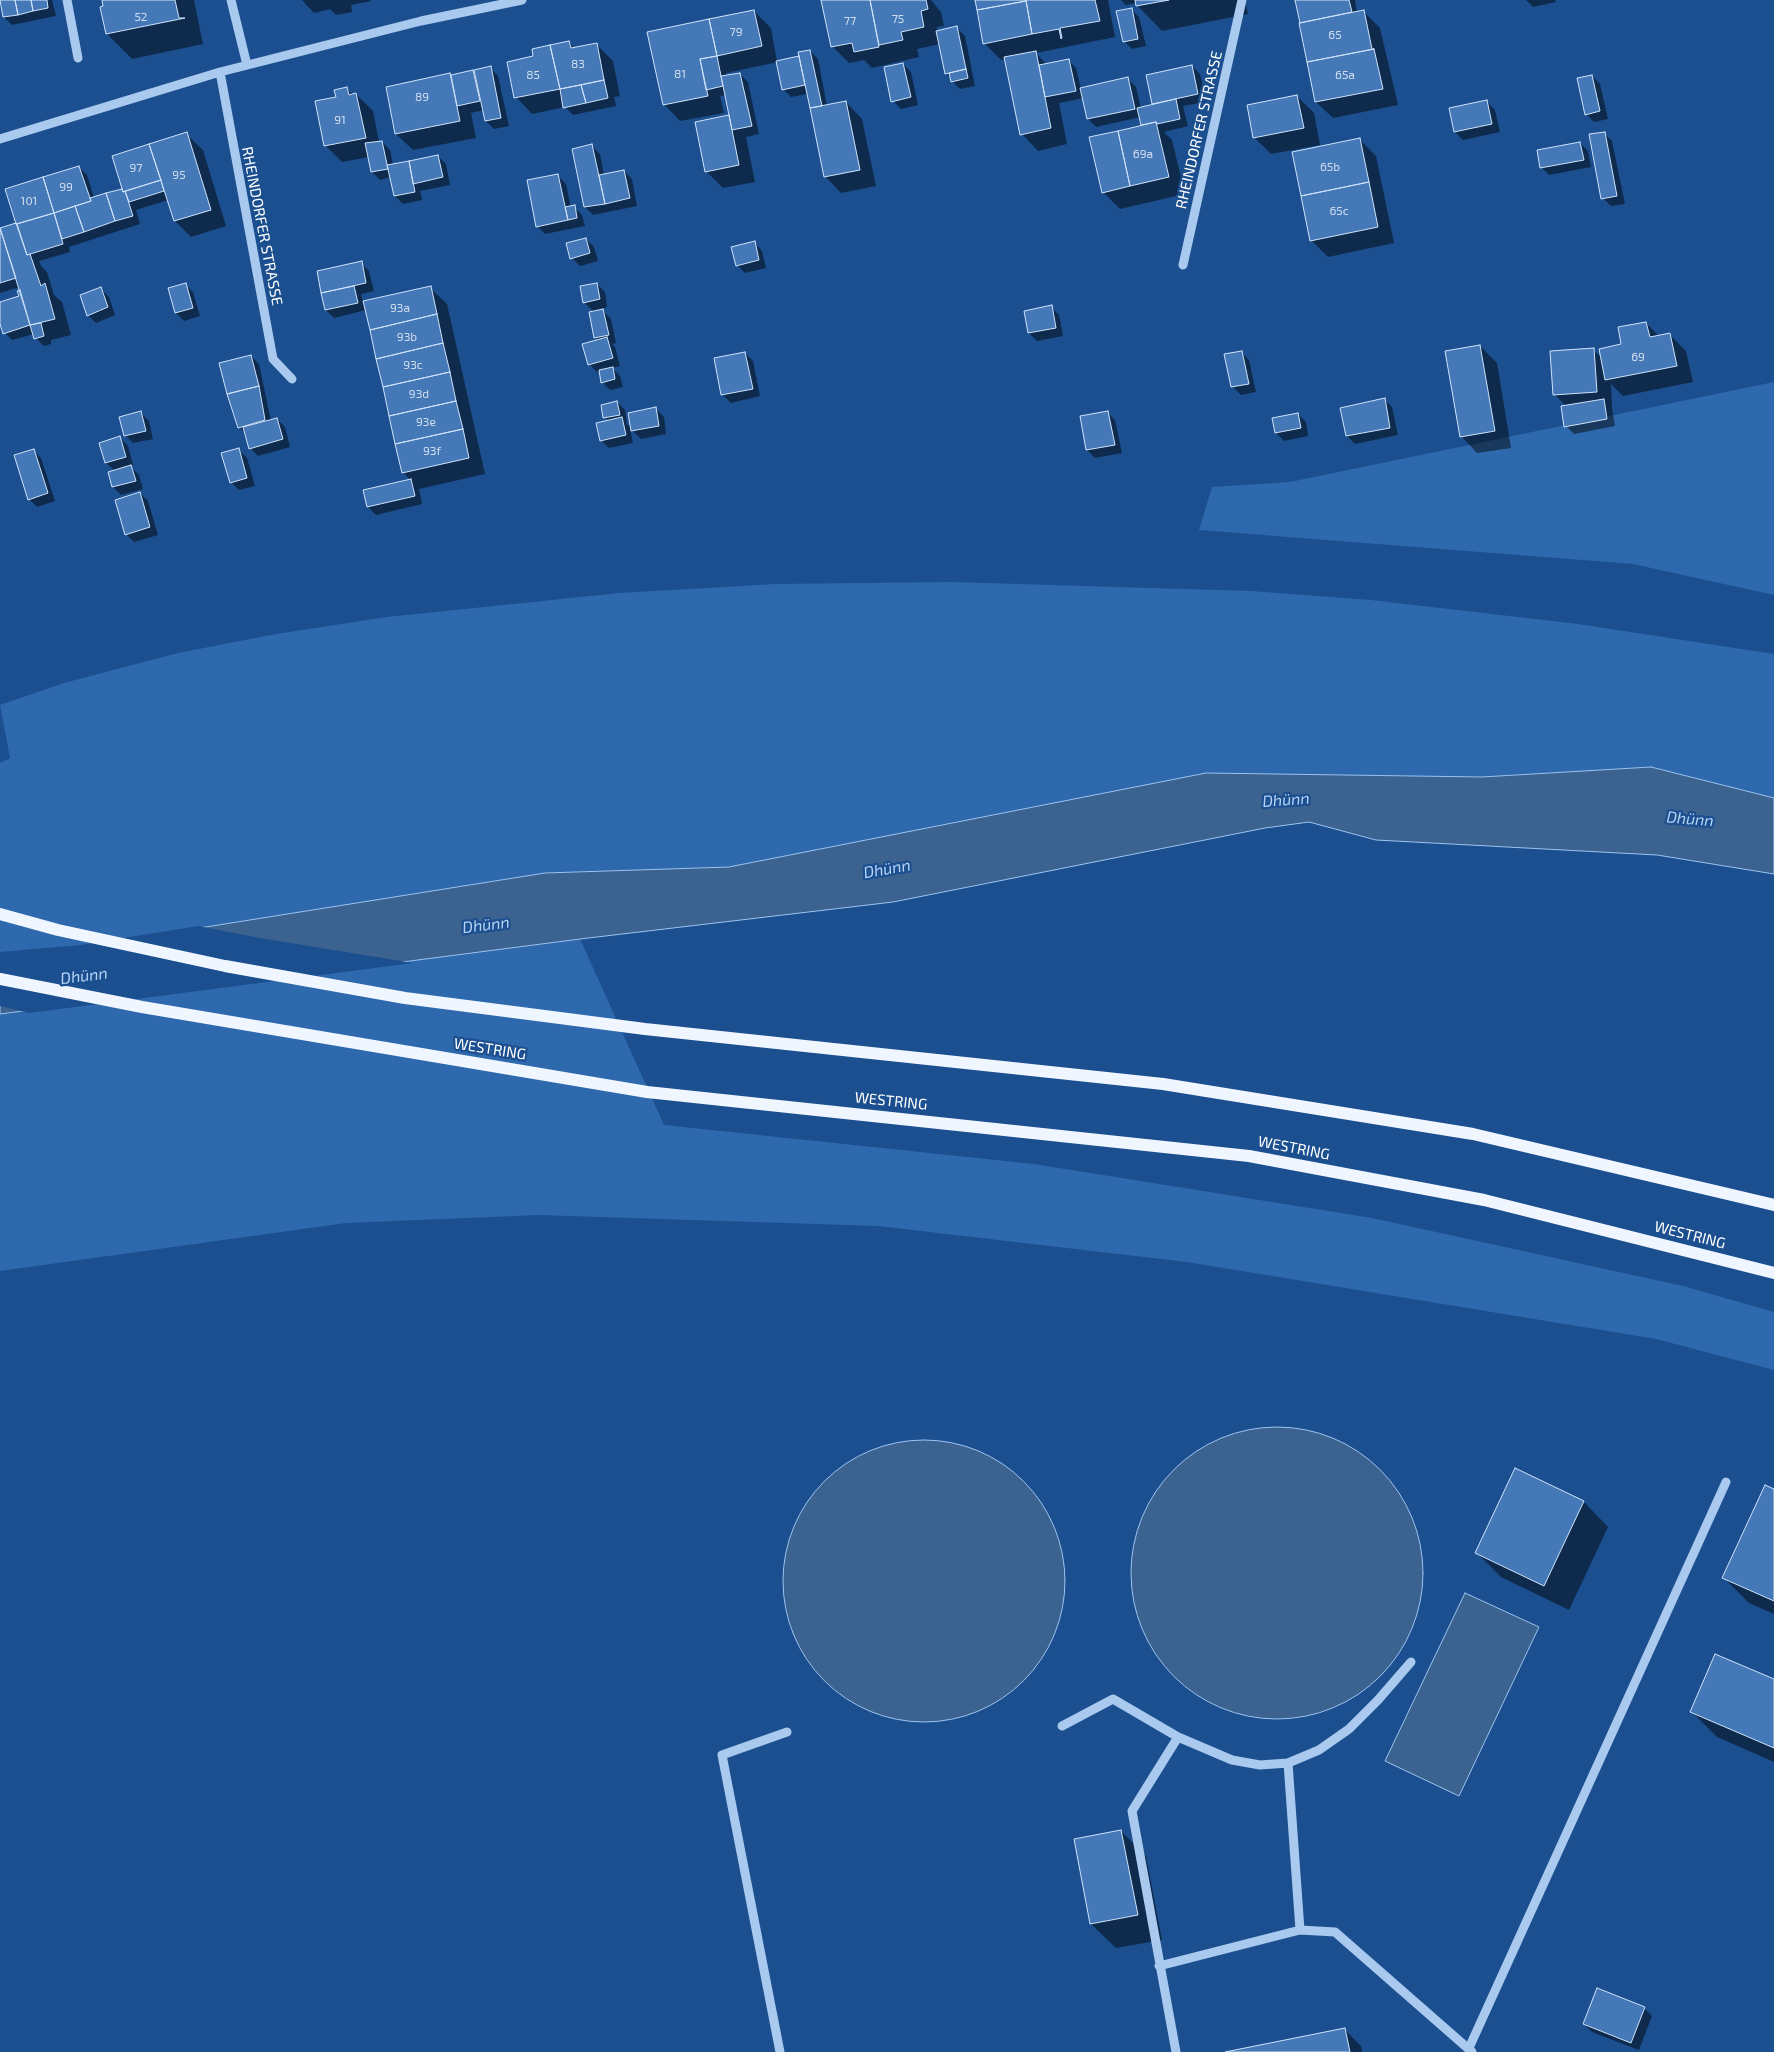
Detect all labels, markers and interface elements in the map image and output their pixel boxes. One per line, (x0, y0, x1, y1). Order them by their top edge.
house number: 52 (134, 10, 148, 24)
house number: 75 (892, 12, 904, 26)
house number: 77 (844, 14, 856, 28)
house number: 79 (729, 25, 743, 39)
house number: 65 (1328, 28, 1342, 42)
street label: RHEINDORFER STRASSE (1172, 49, 1226, 211)
house number: 83 (571, 57, 585, 71)
house number: 81 (674, 67, 686, 81)
house number: 85 (526, 68, 540, 82)
house number: 65a (1335, 68, 1355, 82)
house number: 89 (415, 90, 429, 104)
house number: 91 (334, 113, 346, 127)
street label: RHEINDORFER STRASSE (238, 145, 286, 307)
house number: 69a (1133, 147, 1153, 161)
house number: 65b (1320, 160, 1340, 174)
house number: 97 (129, 161, 143, 175)
house number: 95 (172, 168, 186, 182)
house number: 99 (59, 180, 73, 194)
house number: 101 (21, 194, 37, 208)
house number: 65c (1329, 204, 1349, 218)
house number: 93a (390, 301, 410, 315)
house number: 93b (397, 330, 417, 344)
house number: 69 (1631, 350, 1645, 364)
house number: 93c (403, 358, 423, 372)
house number: 93d (409, 387, 429, 401)
house number: 93e (416, 415, 436, 429)
house number: 93f (423, 444, 441, 458)
water label: Dhünn (1262, 789, 1310, 811)
water label: Dhünn (1666, 807, 1714, 831)
water label: Dhünn (862, 855, 912, 883)
water label: Dhünn (461, 913, 511, 937)
water label: Dhünn (59, 964, 109, 988)
street label: WESTRING (453, 1034, 527, 1064)
street label: WESTRING (854, 1088, 928, 1114)
street label: WESTRING (1256, 1132, 1332, 1164)
street label: WESTRING (1652, 1217, 1728, 1253)

